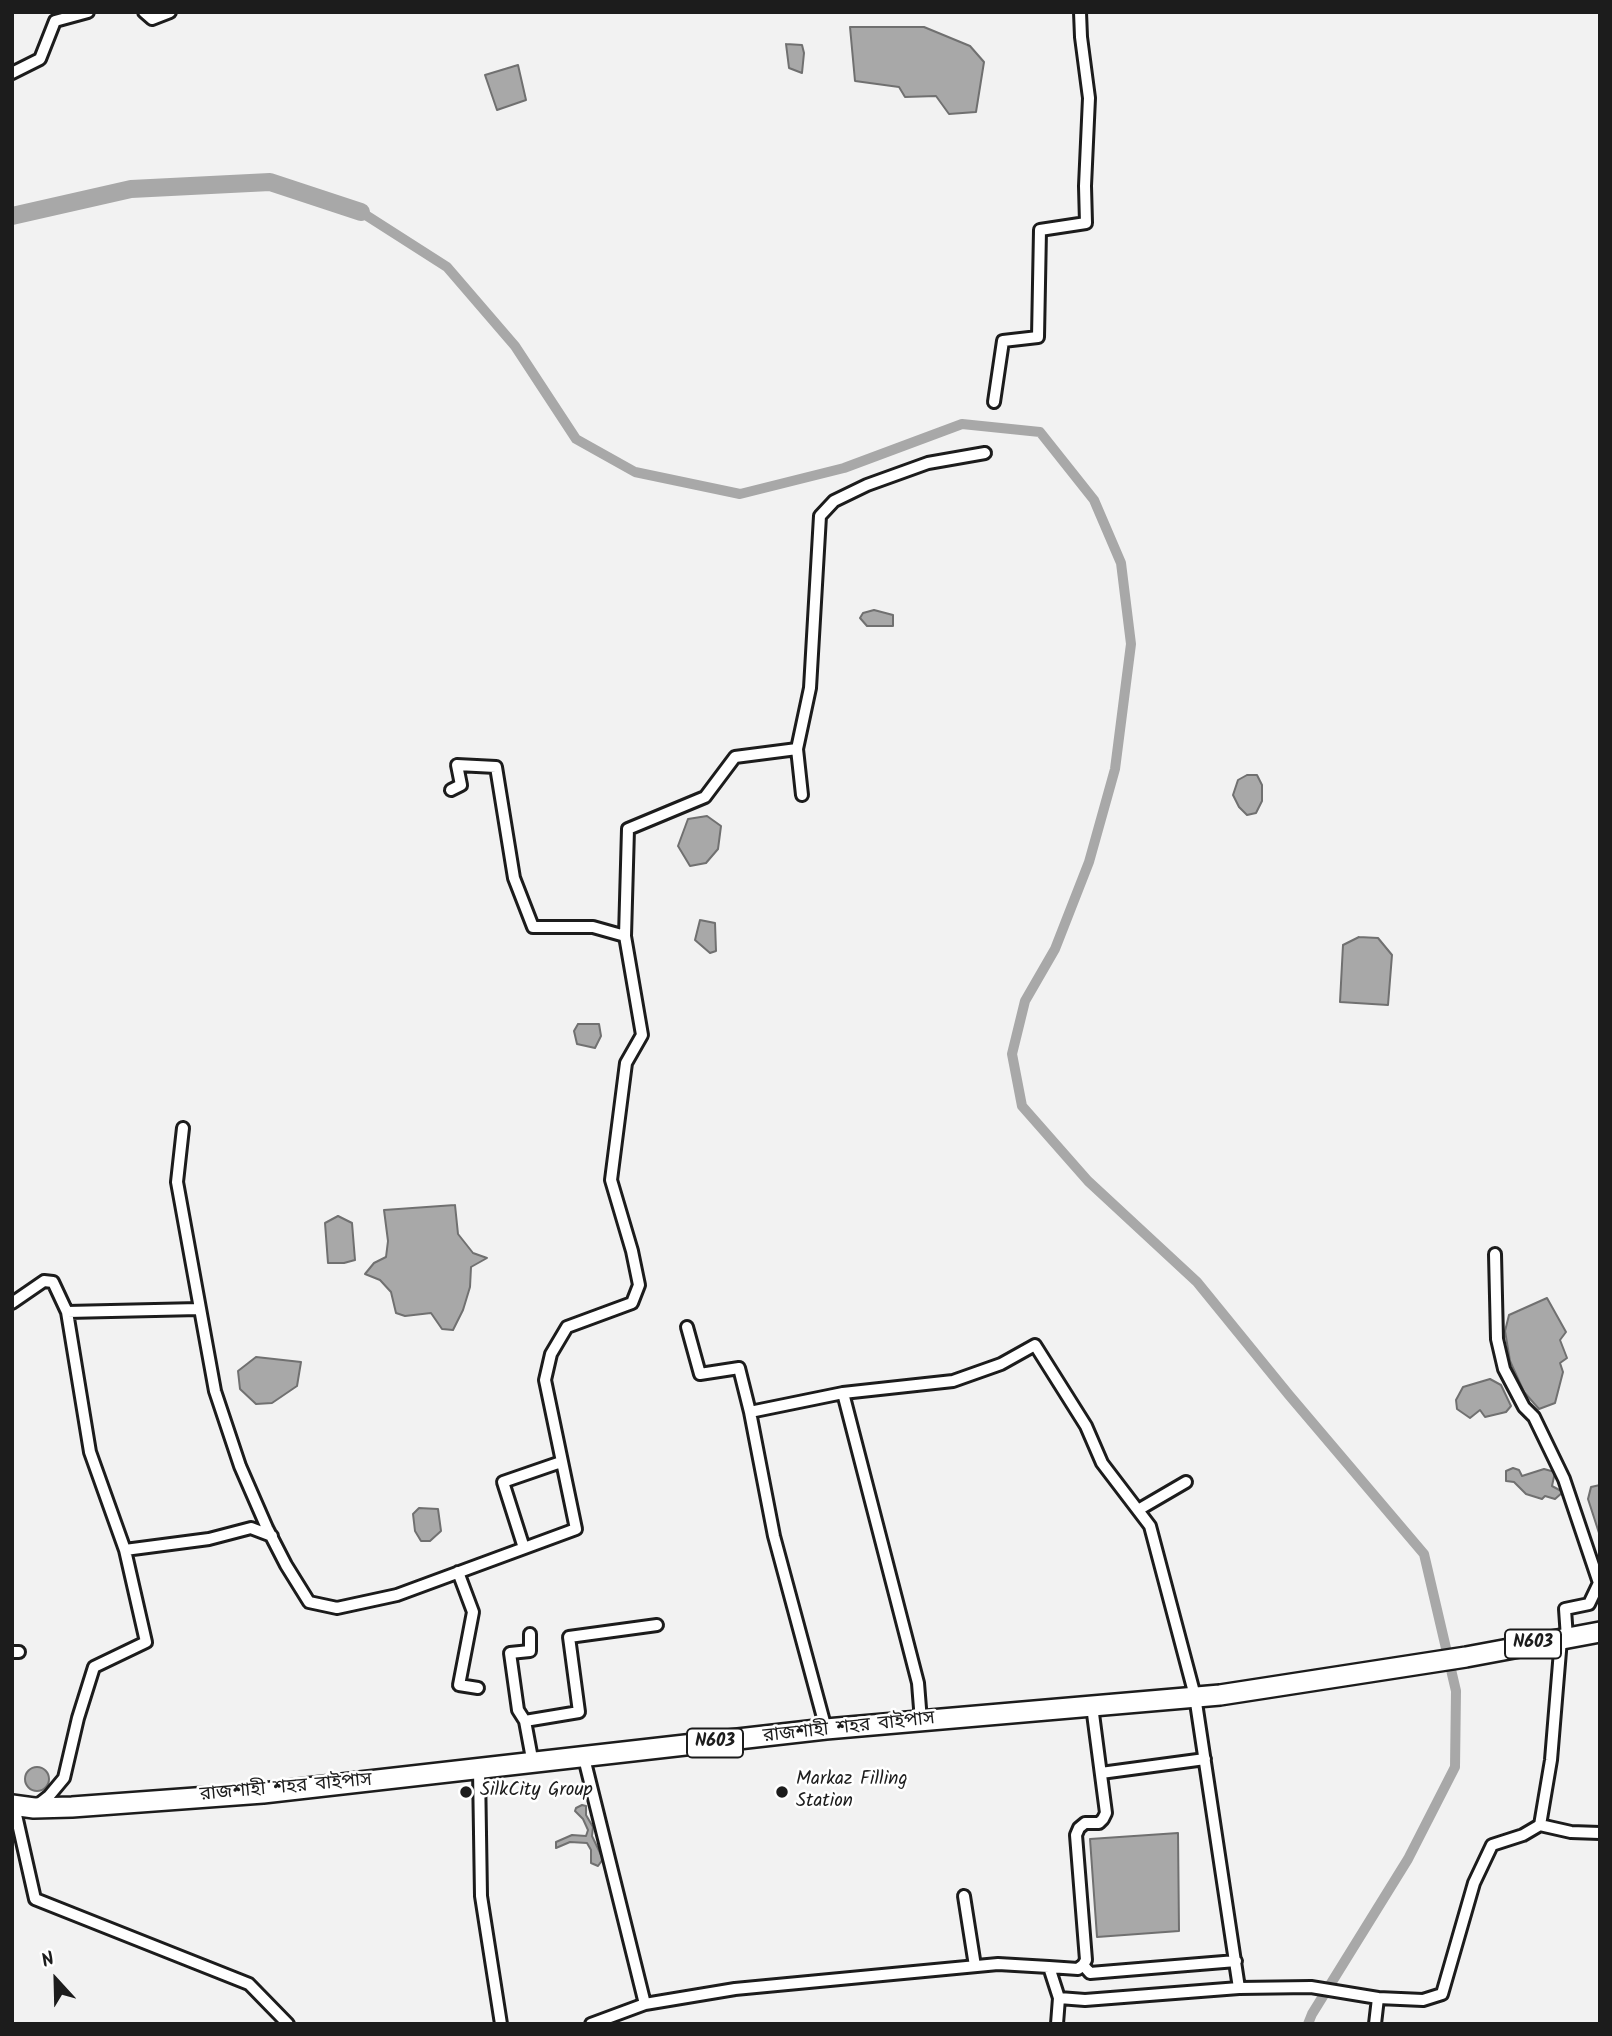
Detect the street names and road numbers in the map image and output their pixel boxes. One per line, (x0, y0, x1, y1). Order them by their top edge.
road number: N603 (1505, 1630, 1561, 1658)
street label: রাজশাহী শহর বাইপাস (762, 1709, 936, 1749)
road number: N603 (687, 1728, 743, 1758)
street label: রাজশাহী শহর বাইপাস (199, 1770, 373, 1808)

